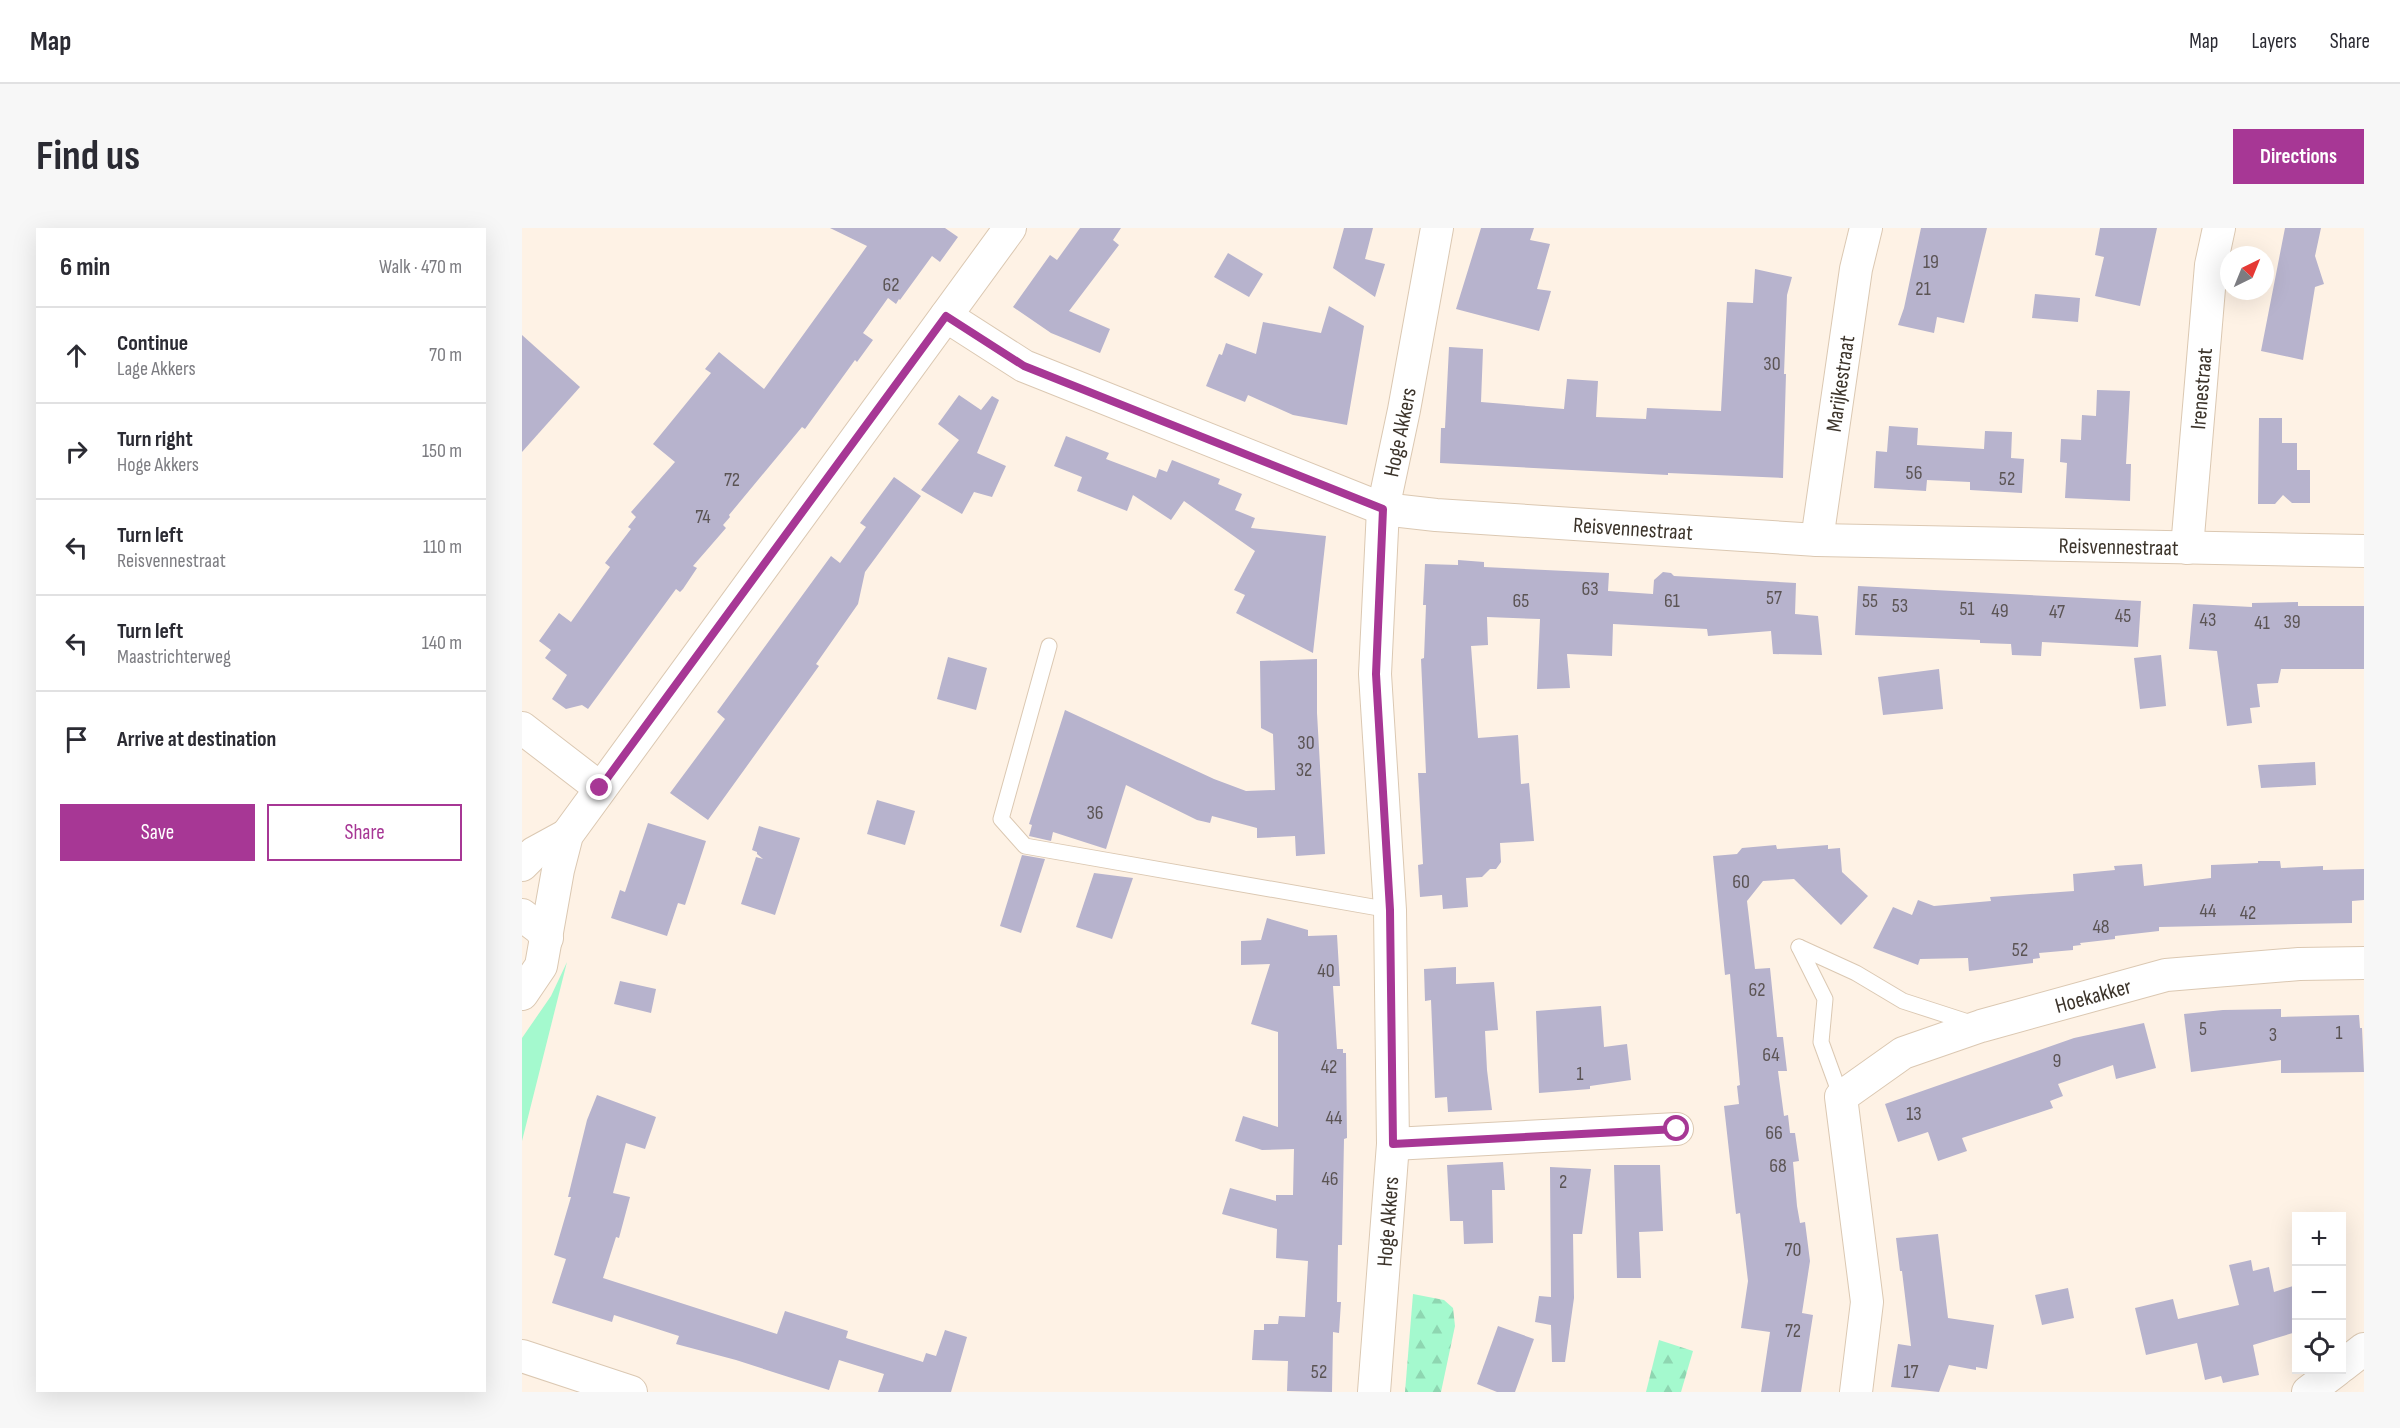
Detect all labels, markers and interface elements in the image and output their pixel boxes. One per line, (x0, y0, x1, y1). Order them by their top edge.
text: Map (30, 25, 71, 58)
text: Map (2189, 29, 2218, 54)
text: Layers (2251, 29, 2297, 54)
text: Share (2330, 29, 2370, 54)
button: Directions (2233, 129, 2364, 184)
text: Find us (36, 131, 140, 182)
north arrow (2220, 246, 2274, 300)
house number: 19 (1923, 250, 1939, 274)
text: 6 min (60, 252, 110, 283)
text: Walk · 470 m (379, 255, 462, 279)
house number: 62 (882, 273, 900, 297)
house number: 21 (1915, 277, 1931, 301)
text: Continue (117, 330, 188, 357)
street label: Marijkestraat (1821, 334, 1861, 434)
icon: ahead (60, 339, 93, 372)
text: 70 m (429, 343, 462, 367)
street label: Irenestraat (2185, 347, 2219, 431)
house number: 30 (1763, 352, 1781, 376)
text: Lage Akkers (117, 357, 196, 381)
street label: Hoge Akkers (1378, 386, 1423, 479)
text: Turn right (117, 426, 193, 453)
icon: right (60, 435, 93, 468)
text: 150 m (422, 439, 462, 463)
text: Hoge Akkers (117, 453, 199, 477)
house number: 56 (1906, 461, 1922, 485)
house number: 52 (1999, 467, 2015, 491)
house number: 72 (724, 468, 740, 492)
house number: 74 (695, 505, 711, 529)
street label: Reisvennestraat (1572, 512, 1694, 547)
text: Turn left (117, 522, 183, 549)
icon: left (60, 531, 93, 564)
street label: Reisvennestraat (2058, 533, 2179, 562)
text: 110 m (423, 535, 462, 559)
text: Reisvennestraat (117, 549, 226, 573)
house number: 63 (1581, 577, 1599, 601)
house number: 57 (1766, 586, 1782, 610)
house number: 65 (1513, 589, 1529, 613)
house number: 61 (1664, 589, 1680, 613)
house number: 55 (1862, 589, 1878, 613)
house number: 53 (1892, 594, 1908, 618)
house number: 51 (1959, 597, 1975, 621)
house number: 49 (1991, 599, 2009, 623)
house number: 47 (2049, 600, 2065, 624)
house number: 45 (2115, 604, 2131, 628)
house number: 43 (2200, 608, 2216, 632)
house number: 39 (2283, 610, 2301, 634)
house number: 41 (2254, 611, 2270, 635)
text: Turn left (117, 618, 183, 645)
icon: left (60, 627, 93, 660)
text: 140 m (422, 631, 462, 655)
text: Maastrichterweg (117, 645, 231, 669)
icon: arrive (60, 723, 93, 756)
text: Arrive at destination (117, 726, 276, 753)
house number: 30 (1297, 731, 1315, 755)
house number: 32 (1296, 758, 1312, 782)
route end (586, 774, 612, 800)
house number: 36 (1086, 801, 1104, 825)
button: Save (60, 804, 255, 861)
button: Share (267, 804, 462, 861)
house number: 60 (1732, 870, 1750, 894)
house number: 44 (2200, 899, 2216, 923)
house number: 42 (2240, 901, 2256, 925)
house number: 48 (2092, 915, 2110, 939)
house number: 52 (2012, 938, 2028, 962)
house number: 40 (1317, 959, 1335, 983)
street label: Hoekakker (2052, 973, 2134, 1020)
house number: 62 (1748, 978, 1766, 1002)
house number: 5 (2199, 1017, 2207, 1041)
house number: 1 (2336, 1021, 2343, 1045)
house number: 3 (2269, 1023, 2277, 1047)
house number: 64 (1762, 1043, 1780, 1067)
house number: 9 (2053, 1049, 2061, 1073)
house number: 42 (1321, 1055, 1337, 1079)
house number: 1 (1577, 1062, 1584, 1086)
house number: 13 (1906, 1102, 1922, 1126)
house number: 44 (1326, 1106, 1342, 1130)
route start (1663, 1115, 1689, 1141)
house number: 66 (1765, 1121, 1783, 1145)
house number: 68 (1769, 1154, 1787, 1178)
house number: 46 (1321, 1167, 1339, 1191)
house number: 2 (1559, 1170, 1567, 1194)
street label: Hoge Akkers (1372, 1175, 1405, 1268)
map controls (2292, 1212, 2346, 1374)
button: + (2292, 1212, 2346, 1266)
house number: 70 (1785, 1238, 1801, 1262)
button: − (2292, 1266, 2346, 1320)
house number: 72 (1785, 1319, 1801, 1343)
button: locate (2292, 1320, 2346, 1374)
house number: 52 (1311, 1360, 1327, 1384)
house number: 17 (1904, 1360, 1918, 1384)

